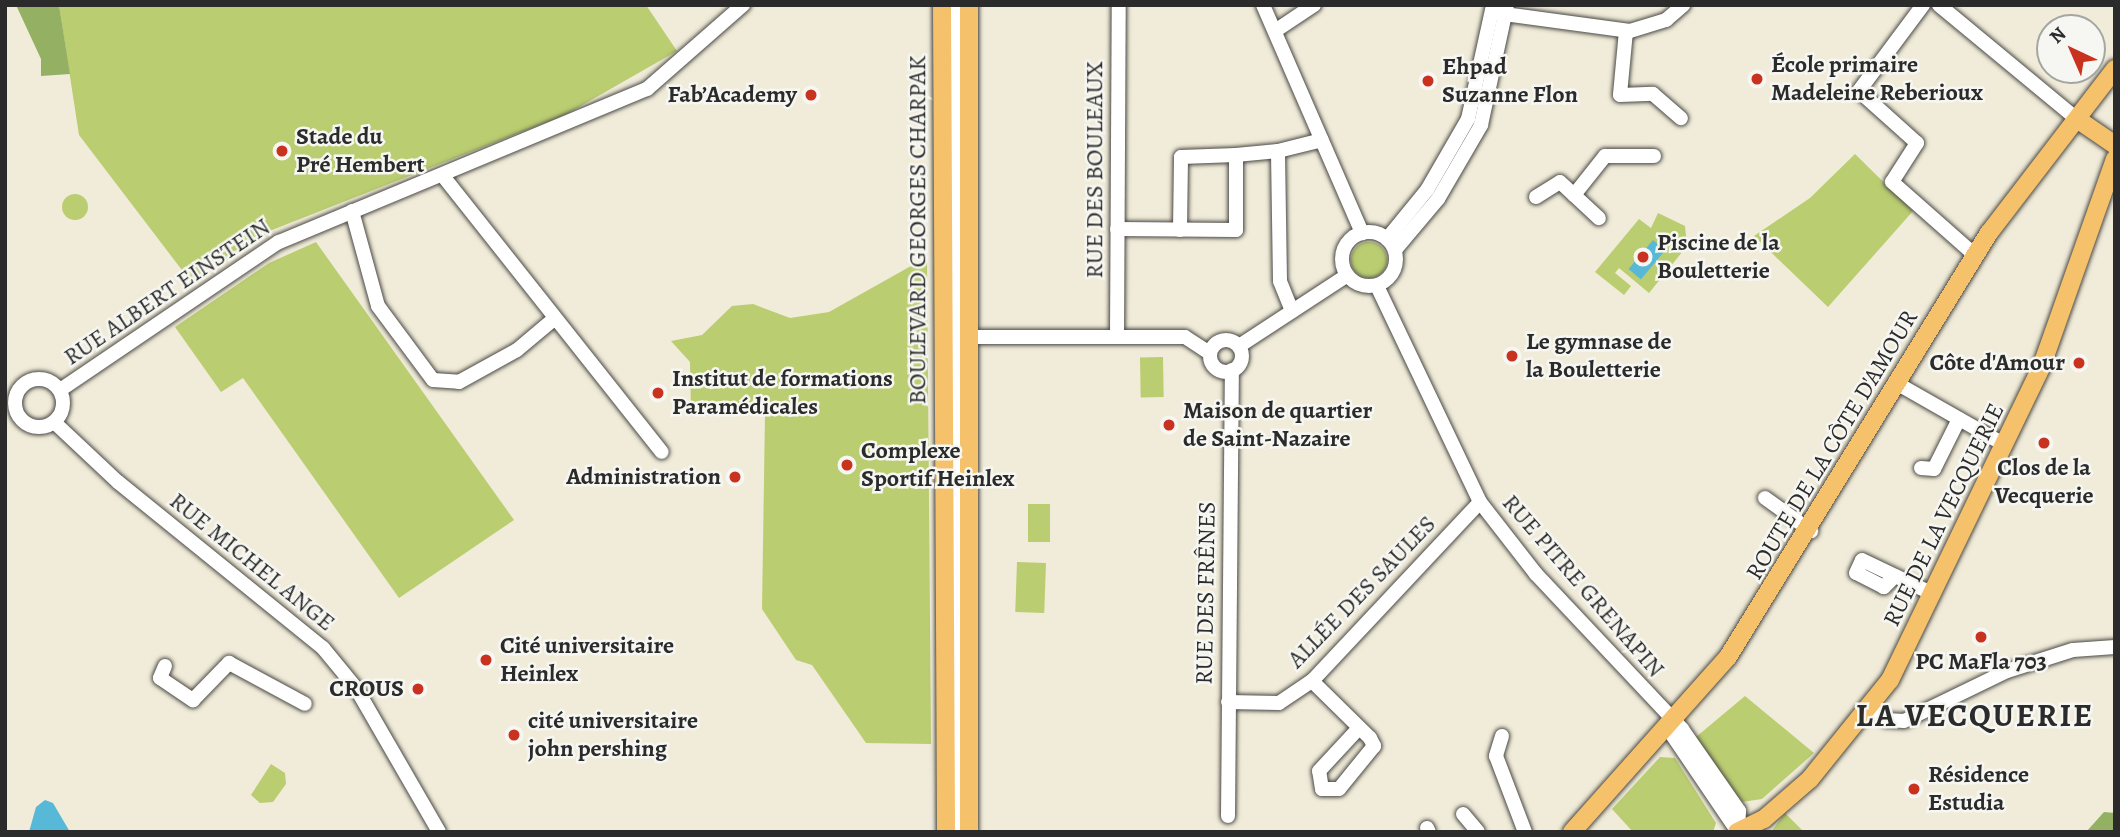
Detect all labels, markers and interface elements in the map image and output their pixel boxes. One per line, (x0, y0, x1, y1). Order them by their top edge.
north arrow (2036, 14, 2106, 84)
text: N (2044, 21, 2072, 49)
place label: École primaire Madeleine Reberioux (1771, 51, 1983, 107)
place label: Ehpad Suzanne Flon (1442, 53, 1578, 109)
street label: BOULEVARD GEORGES CHARPAK (904, 56, 932, 404)
street label: RUE DES BOULEAUX (1081, 61, 1109, 279)
marker: École primaire Madeleine Reberioux (1749, 71, 1765, 87)
marker: Ehpad Suzanne Flon (1420, 73, 1436, 89)
place label: Fab’Academy (667, 81, 797, 109)
marker: Fab’Academy (803, 87, 819, 103)
place label: Stade du Pré Hembert (296, 123, 425, 179)
marker: Stade du Pré Hembert (274, 143, 290, 159)
street label: RUE ALBERT EINSTEIN (59, 212, 275, 372)
place label: Piscine de la Bouletterie (1657, 229, 1780, 285)
marker: Piscine de la Bouletterie (1635, 249, 1651, 265)
street label: ROUTE DE LA CÔTE D'AMOUR (1740, 305, 1924, 585)
place label: Le gymnase de la Bouletterie (1526, 328, 1672, 384)
marker: Le gymnase de la Bouletterie (1504, 348, 1520, 364)
place label: Côte d'Amour (1930, 349, 2065, 377)
marker: Côte d'Amour (2071, 355, 2087, 371)
place label: Institut de formations Paramédicales (672, 365, 893, 421)
marker: Institut de formations Paramédicales (650, 385, 666, 401)
place label: Maison de quartier de Saint-Nazaire (1183, 397, 1372, 453)
street label: RUE DE LA VECQUERIE (1877, 399, 2011, 631)
marker: Maison de quartier de Saint-Nazaire (1161, 417, 1177, 433)
marker: Clos de la Vecquerie (2036, 435, 2052, 451)
place label: Complexe Sportif Heinlex (861, 437, 1014, 493)
place label: Clos de la Vecquerie (1995, 454, 2093, 510)
marker: Complexe Sportif Heinlex (839, 457, 855, 473)
place label: Administration (566, 463, 721, 491)
marker: Administration (727, 469, 743, 485)
street label: RUE MICHEL ANGE (164, 487, 340, 637)
street label: RUE PITRE GRENAPIN (1496, 489, 1670, 683)
street label: RUE DES FRÊNES (1190, 501, 1222, 685)
street label: ALLÉE DES SAULES (1282, 510, 1442, 674)
marker: PC MaFla 703 (1973, 629, 1989, 645)
place label: Cité universitaire Heinlex (500, 632, 674, 688)
place label: PC MaFla 703 (1915, 648, 2047, 676)
marker: Cité universitaire Heinlex (478, 652, 494, 668)
place label: CROUS (329, 675, 404, 703)
marker: CROUS (410, 681, 426, 697)
district label: LA VECQUERIE (1857, 696, 2093, 734)
place label: cité universitaire john pershing (528, 707, 698, 763)
marker: cité universitaire john pershing (506, 727, 522, 743)
place label: Résidence Estudia (1928, 761, 2029, 817)
marker: Résidence Estudia (1906, 781, 1922, 797)

